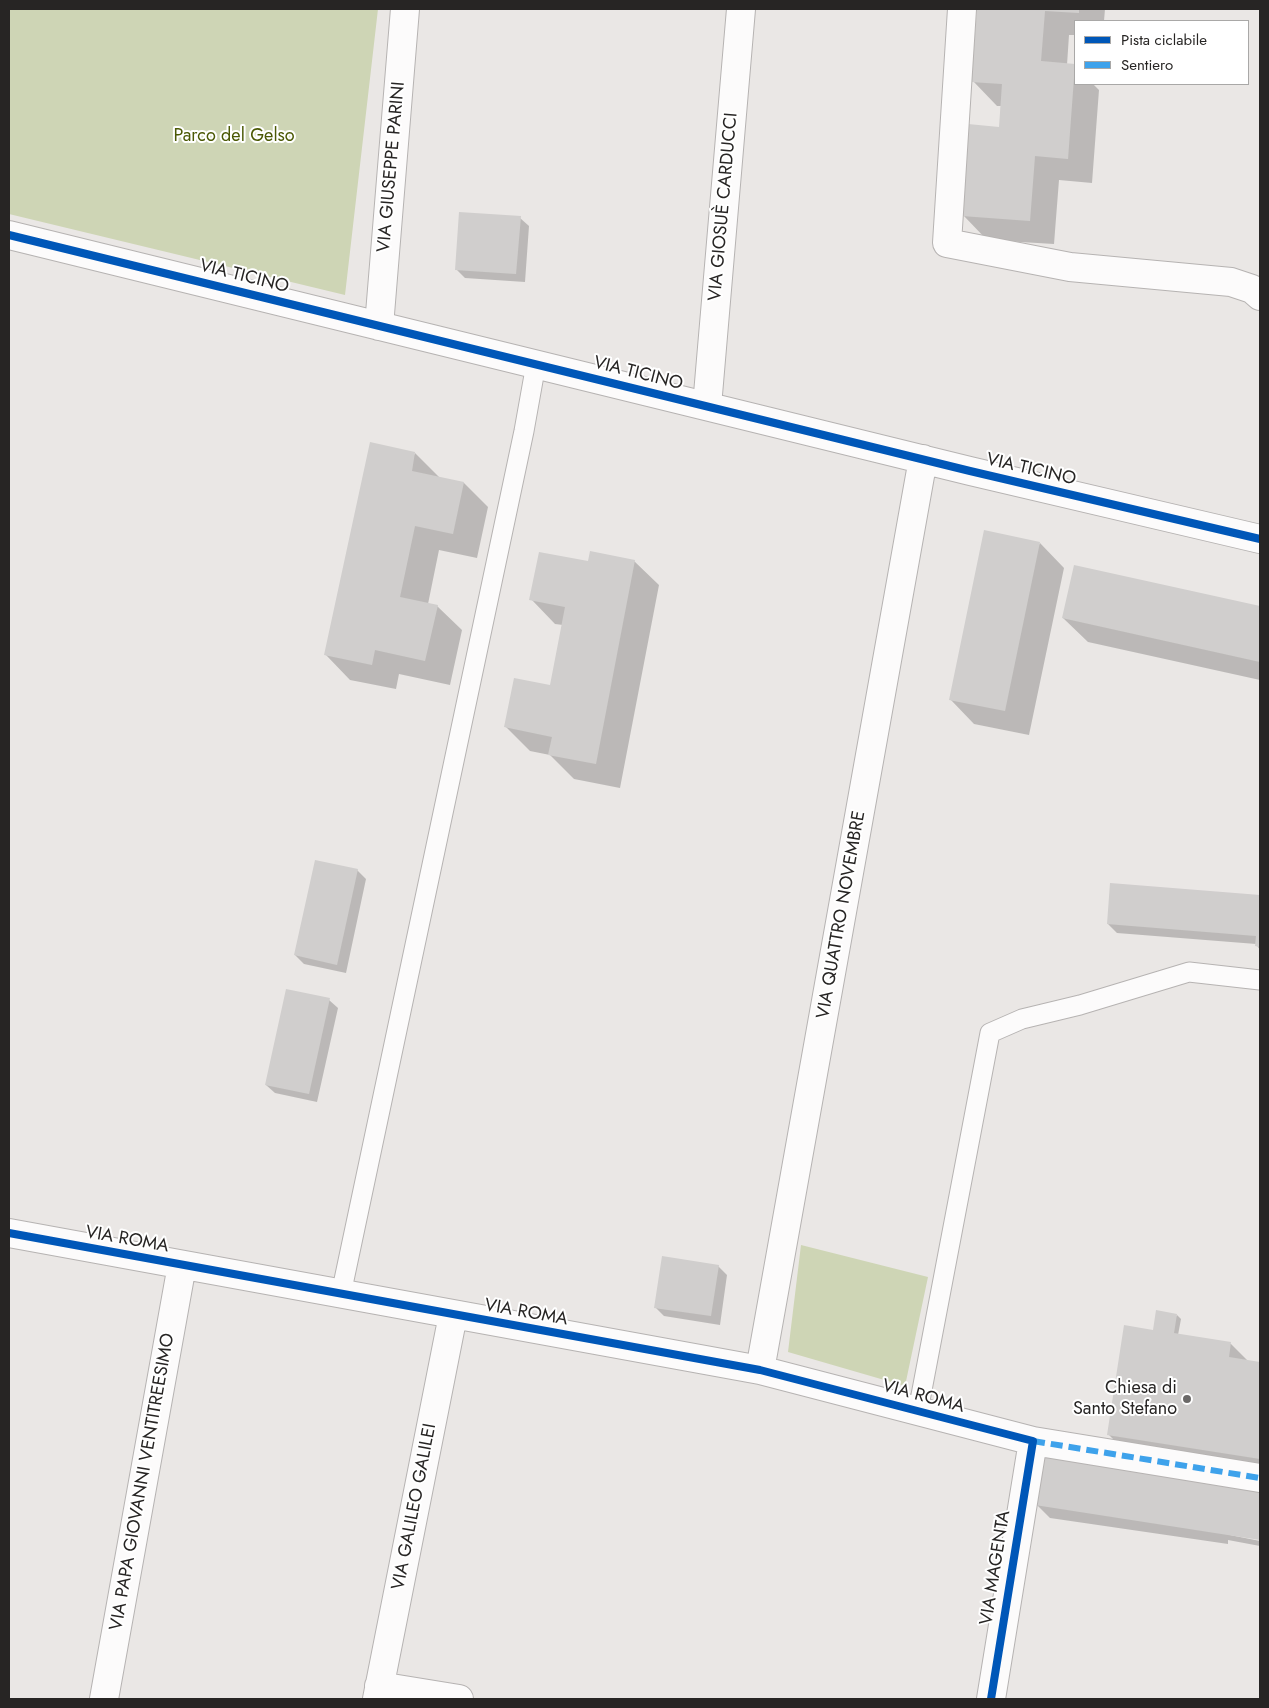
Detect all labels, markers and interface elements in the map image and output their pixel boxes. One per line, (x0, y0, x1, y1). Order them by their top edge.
legend (1074, 20, 1249, 85)
text: Pista ciclabile (1121, 29, 1207, 51)
text: Sentiero (1121, 54, 1173, 76)
street label: VIA GIUSEPPE PARINI (374, 81, 410, 253)
street label: VIA GIOSUÈ CARDUCCI (705, 112, 743, 302)
park label: Parco del Gelso (173, 126, 295, 148)
street label: VIA TICINO (197, 255, 291, 299)
street label: VIA TICINO (591, 352, 685, 396)
street label: VIA TICINO (984, 449, 1078, 491)
street label: VIA QUATTRO NOVEMBRE (813, 809, 871, 1021)
street label: VIA ROMA (84, 1222, 170, 1258)
street label: VIA ROMA (483, 1295, 569, 1331)
street label: VIA PAPA GIOVANNI VENTITREESIMO (106, 1332, 180, 1632)
street label: VIA ROMA (879, 1376, 967, 1418)
place label: Chiesa di Santo Stefano (1073, 1378, 1177, 1420)
marker: Chiesa di Santo Stefano (1181, 1393, 1193, 1405)
street label: VIA GALILEO GALILEI (388, 1422, 442, 1592)
street label: VIA MAGENTA (976, 1509, 1016, 1627)

